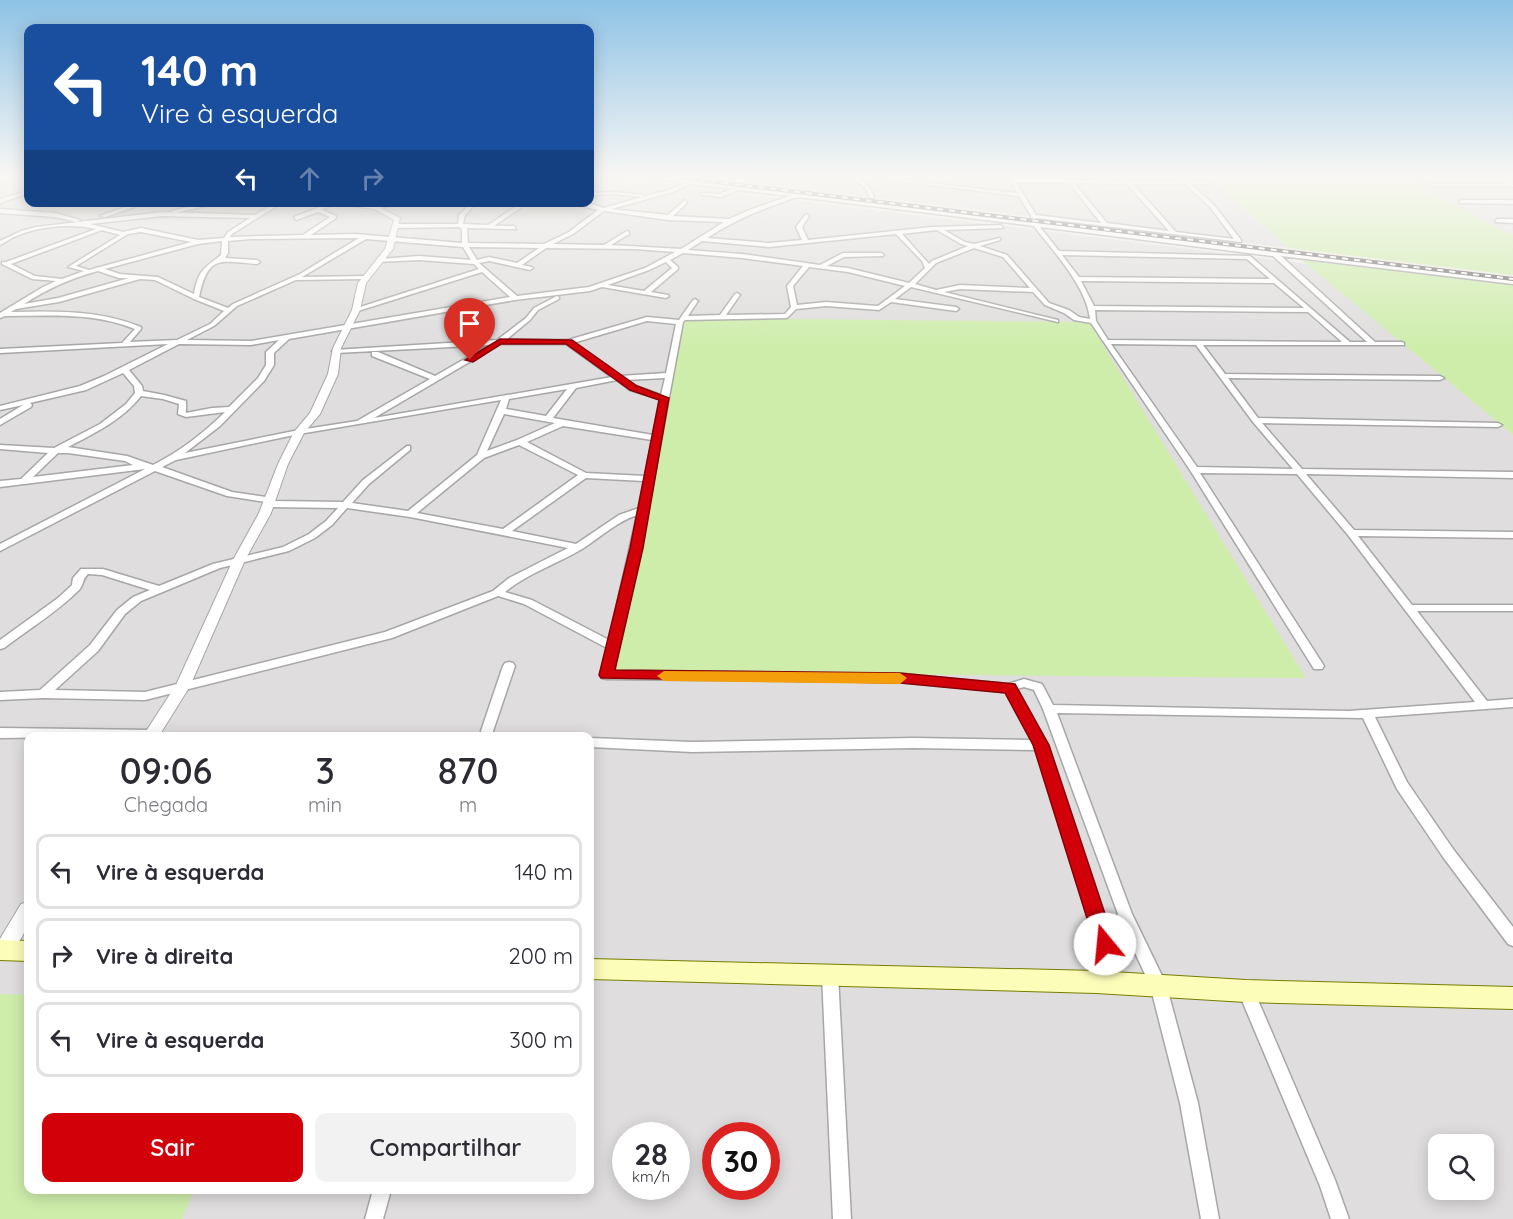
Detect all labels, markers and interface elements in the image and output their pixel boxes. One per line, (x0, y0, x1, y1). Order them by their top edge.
text: 140 m (141, 44, 258, 97)
icon: left (42, 48, 120, 126)
text: Vire à esquerda (141, 96, 338, 130)
icon: left (230, 162, 263, 195)
icon: ahead (293, 162, 326, 195)
icon: right (356, 162, 389, 195)
pin (444, 298, 495, 360)
icon: arrive (453, 307, 486, 340)
text: 09:06 (120, 748, 212, 793)
text: 3 (315, 748, 335, 793)
text: 870 (438, 748, 498, 793)
text: Chegada (124, 792, 208, 817)
text: min (308, 792, 342, 817)
text: m (459, 792, 477, 817)
icon: left (45, 855, 78, 888)
text: Vire à esquerda (96, 858, 264, 886)
text: 140 m (514, 858, 573, 886)
position arrow (1073, 912, 1137, 976)
icon: right (45, 939, 78, 972)
text: Vire à direita (96, 942, 233, 970)
text: 200 m (509, 942, 573, 970)
icon: left (45, 1023, 78, 1056)
text: Vire à esquerda (96, 1026, 264, 1054)
text: 300 m (509, 1026, 573, 1054)
button: Sair (42, 1113, 303, 1182)
button: Compartilhar (315, 1113, 576, 1182)
speed limit sign: 30 (702, 1122, 780, 1200)
map controls (1428, 1134, 1494, 1200)
button: search (1428, 1134, 1494, 1200)
text: 28 (634, 1135, 668, 1173)
text: km/h (632, 1167, 670, 1186)

